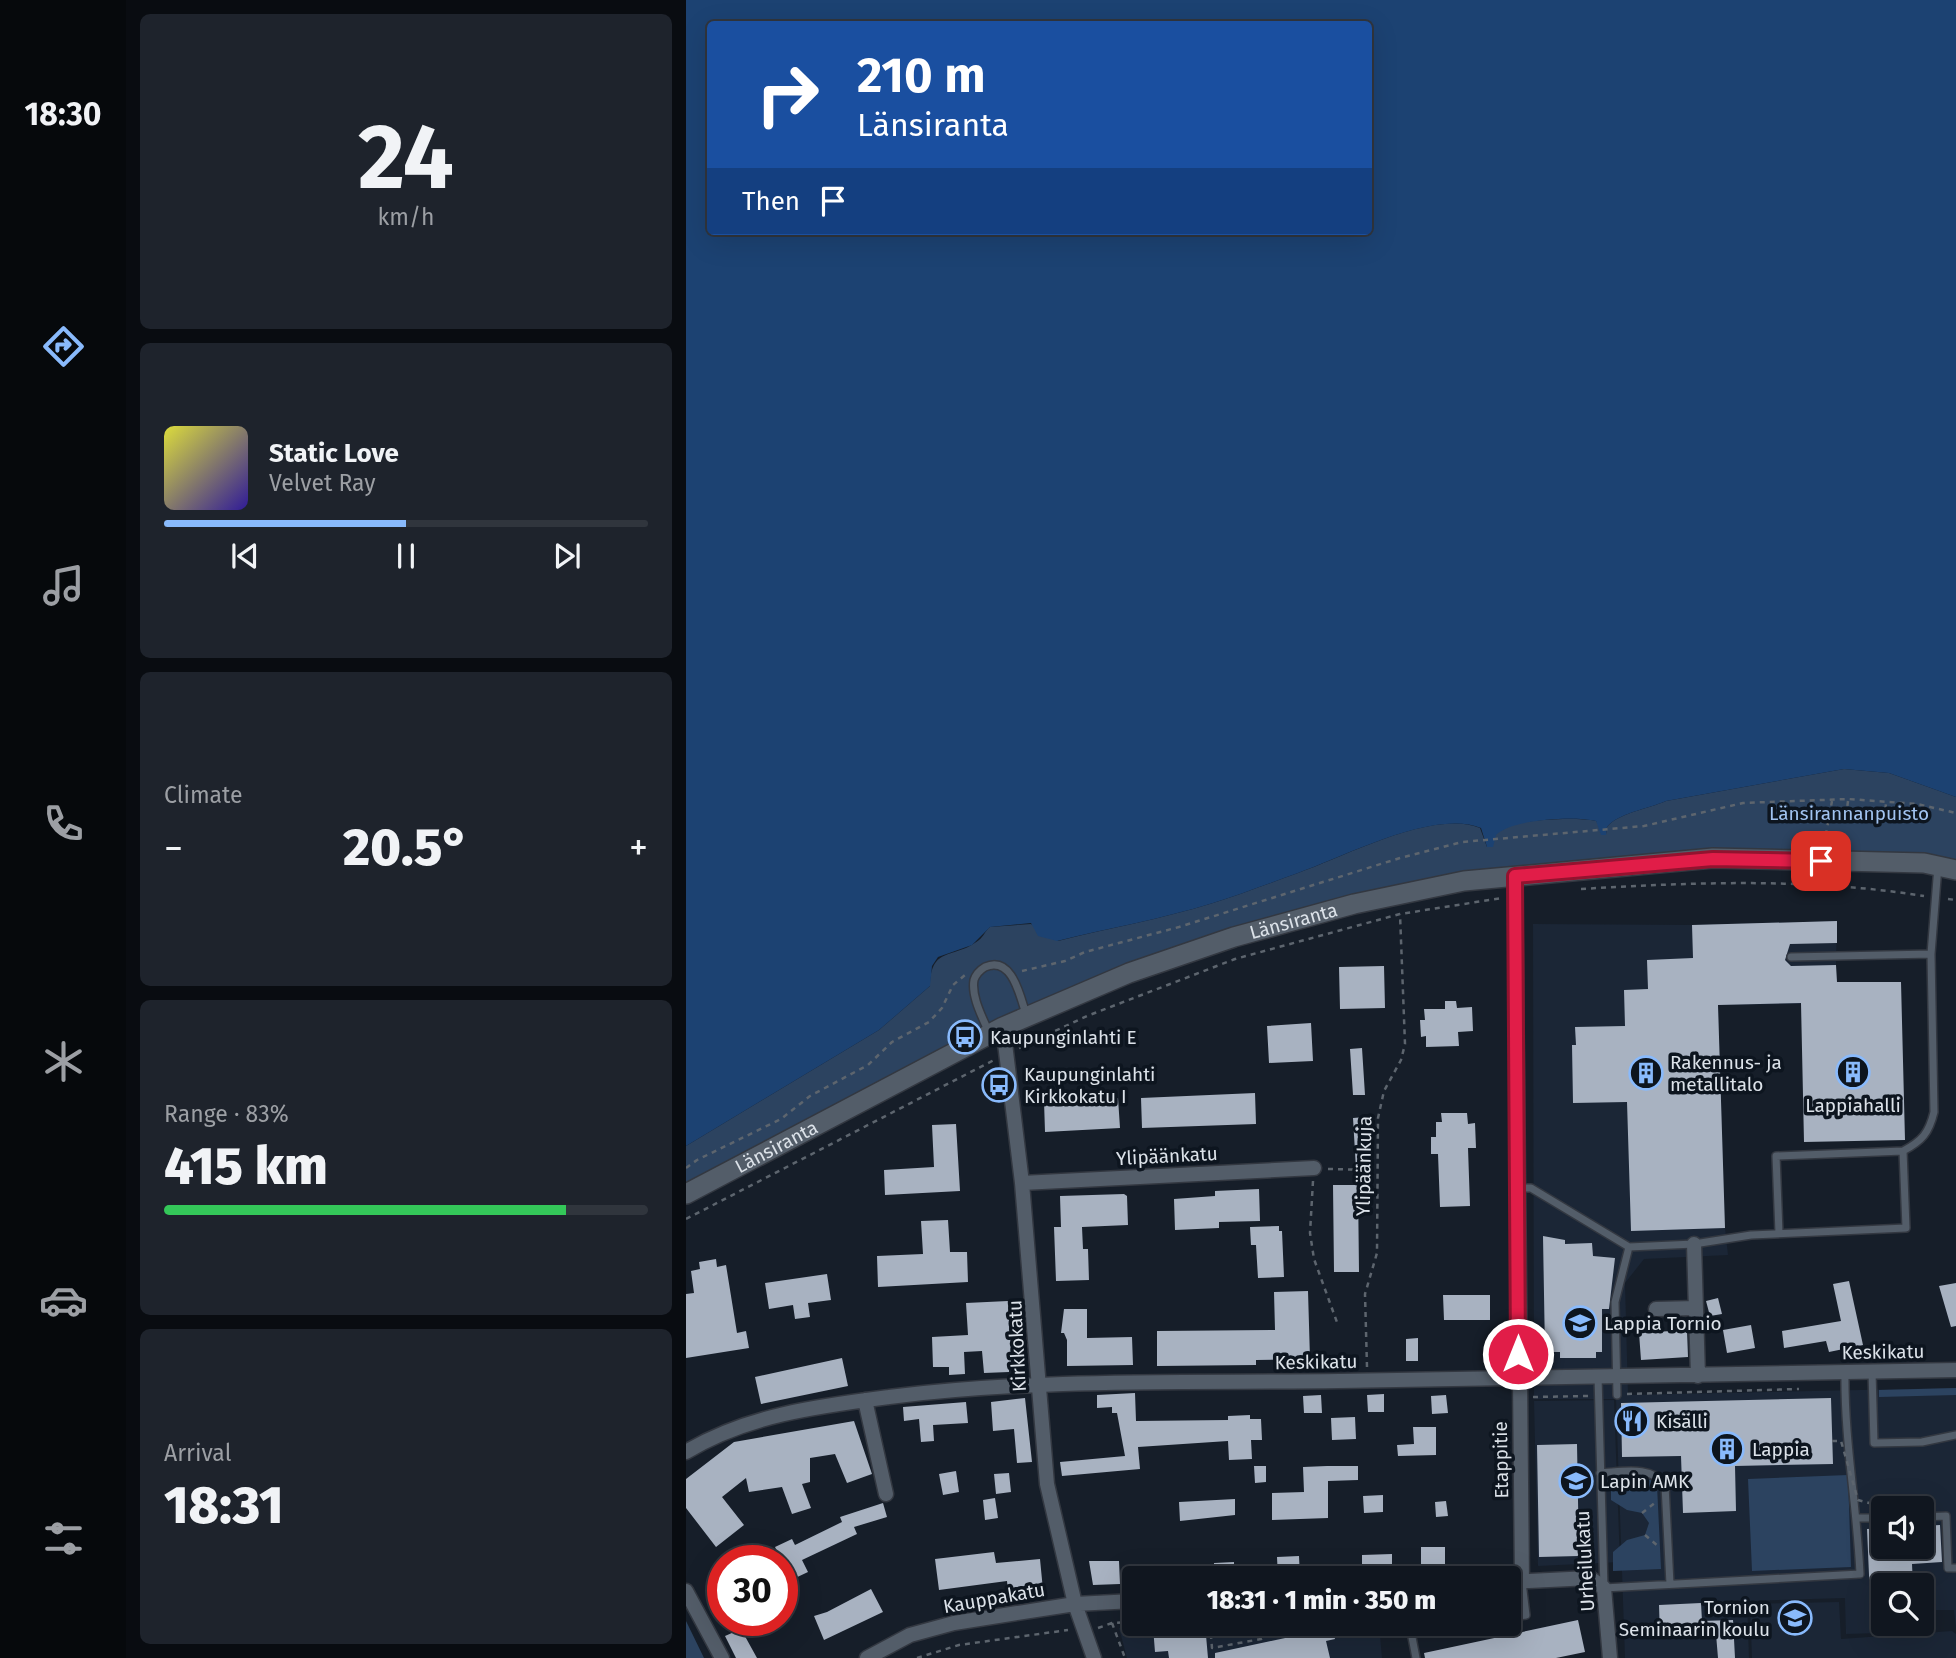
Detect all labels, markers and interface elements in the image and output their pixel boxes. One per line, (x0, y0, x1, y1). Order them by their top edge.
text: 210 m (857, 46, 986, 105)
icon: right (742, 49, 833, 140)
text: 18:30 (25, 95, 102, 133)
text: 24 (358, 103, 454, 212)
text: Länsiranta (857, 106, 1009, 144)
icon: arrive (814, 182, 852, 220)
text: Then (742, 186, 800, 217)
text: km/h (378, 203, 434, 231)
icon: directions (39, 322, 88, 371)
text: Static Love (269, 438, 399, 469)
text: Velvet Ray (269, 469, 376, 497)
icon: previous (226, 537, 264, 575)
icon: pause (387, 537, 425, 575)
icon: next (548, 537, 586, 575)
icon: music (39, 561, 88, 610)
text: Climate (164, 781, 243, 809)
icon: phone (39, 799, 88, 848)
park label: Länsirannanpuisto (1769, 802, 1929, 825)
text: 20.5° (343, 816, 469, 879)
text: − (164, 825, 183, 871)
text: + (629, 825, 648, 871)
pin (1791, 831, 1851, 891)
icon: arrive (1802, 842, 1840, 880)
street label: Länsiranta (1247, 898, 1340, 944)
bus stop icon: Kaupunginlahti E (946, 1018, 984, 1056)
place label: Kaupunginlahti E (990, 1026, 1137, 1049)
icon: climate (39, 1037, 88, 1086)
place label: Rakennus- ja metallitalo (1670, 1051, 1782, 1096)
building icon: Lappiahalli (1834, 1053, 1872, 1091)
building icon: Rakennus- ja metallitalo (1627, 1054, 1665, 1092)
place label: Kaupunginlahti Kirkkokatu I (1024, 1063, 1155, 1108)
bus stop icon: Kaupunginlahti Kirkkokatu I (980, 1066, 1018, 1104)
place label: Lappiahalli (1805, 1094, 1901, 1117)
text: Range · 83% (164, 1100, 289, 1128)
street label: Länsiranta (731, 1115, 822, 1178)
street label: Ylipäänkuja (1352, 1116, 1376, 1216)
text: 415 km (164, 1135, 328, 1198)
street label: Ylipäänkatu (1116, 1142, 1218, 1170)
icon: car (39, 1276, 88, 1325)
street label: Kirkkokatu (1003, 1299, 1031, 1393)
school or university icon: Lappia Tornio (1561, 1304, 1599, 1342)
place label: Lappia Tornio (1604, 1312, 1722, 1335)
position arrow (1481, 1317, 1555, 1391)
street label: Keskikatu (1841, 1340, 1925, 1364)
street label: Keskikatu (1274, 1350, 1358, 1374)
restaurant icon: Kisälli (1613, 1402, 1651, 1440)
place label: Kisälli (1656, 1410, 1708, 1433)
street label: Etappitie (1489, 1421, 1513, 1499)
building icon: Lappia (1708, 1430, 1746, 1468)
place label: Lappia (1752, 1438, 1810, 1461)
text: Arrival (164, 1439, 231, 1467)
school or university icon: Lapin AMK (1557, 1462, 1595, 1500)
place label: Lapin AMK (1600, 1470, 1690, 1493)
text: 18:31 (164, 1474, 284, 1537)
map controls (1871, 1496, 1934, 1636)
button: sound (1871, 1496, 1934, 1559)
street label: Urheilukatu (1571, 1510, 1599, 1612)
icon: filters (39, 1514, 88, 1563)
speed limit sign: 30 (707, 1545, 798, 1636)
button: search (1871, 1573, 1934, 1636)
street label: Kauppakatu (941, 1578, 1047, 1618)
text: 18:31 · 1 min · 350 m (1207, 1585, 1436, 1616)
place label: Tornion Seminaarin koulu (1619, 1596, 1770, 1641)
school or university icon: Tornion Seminaarin koulu (1776, 1599, 1814, 1637)

